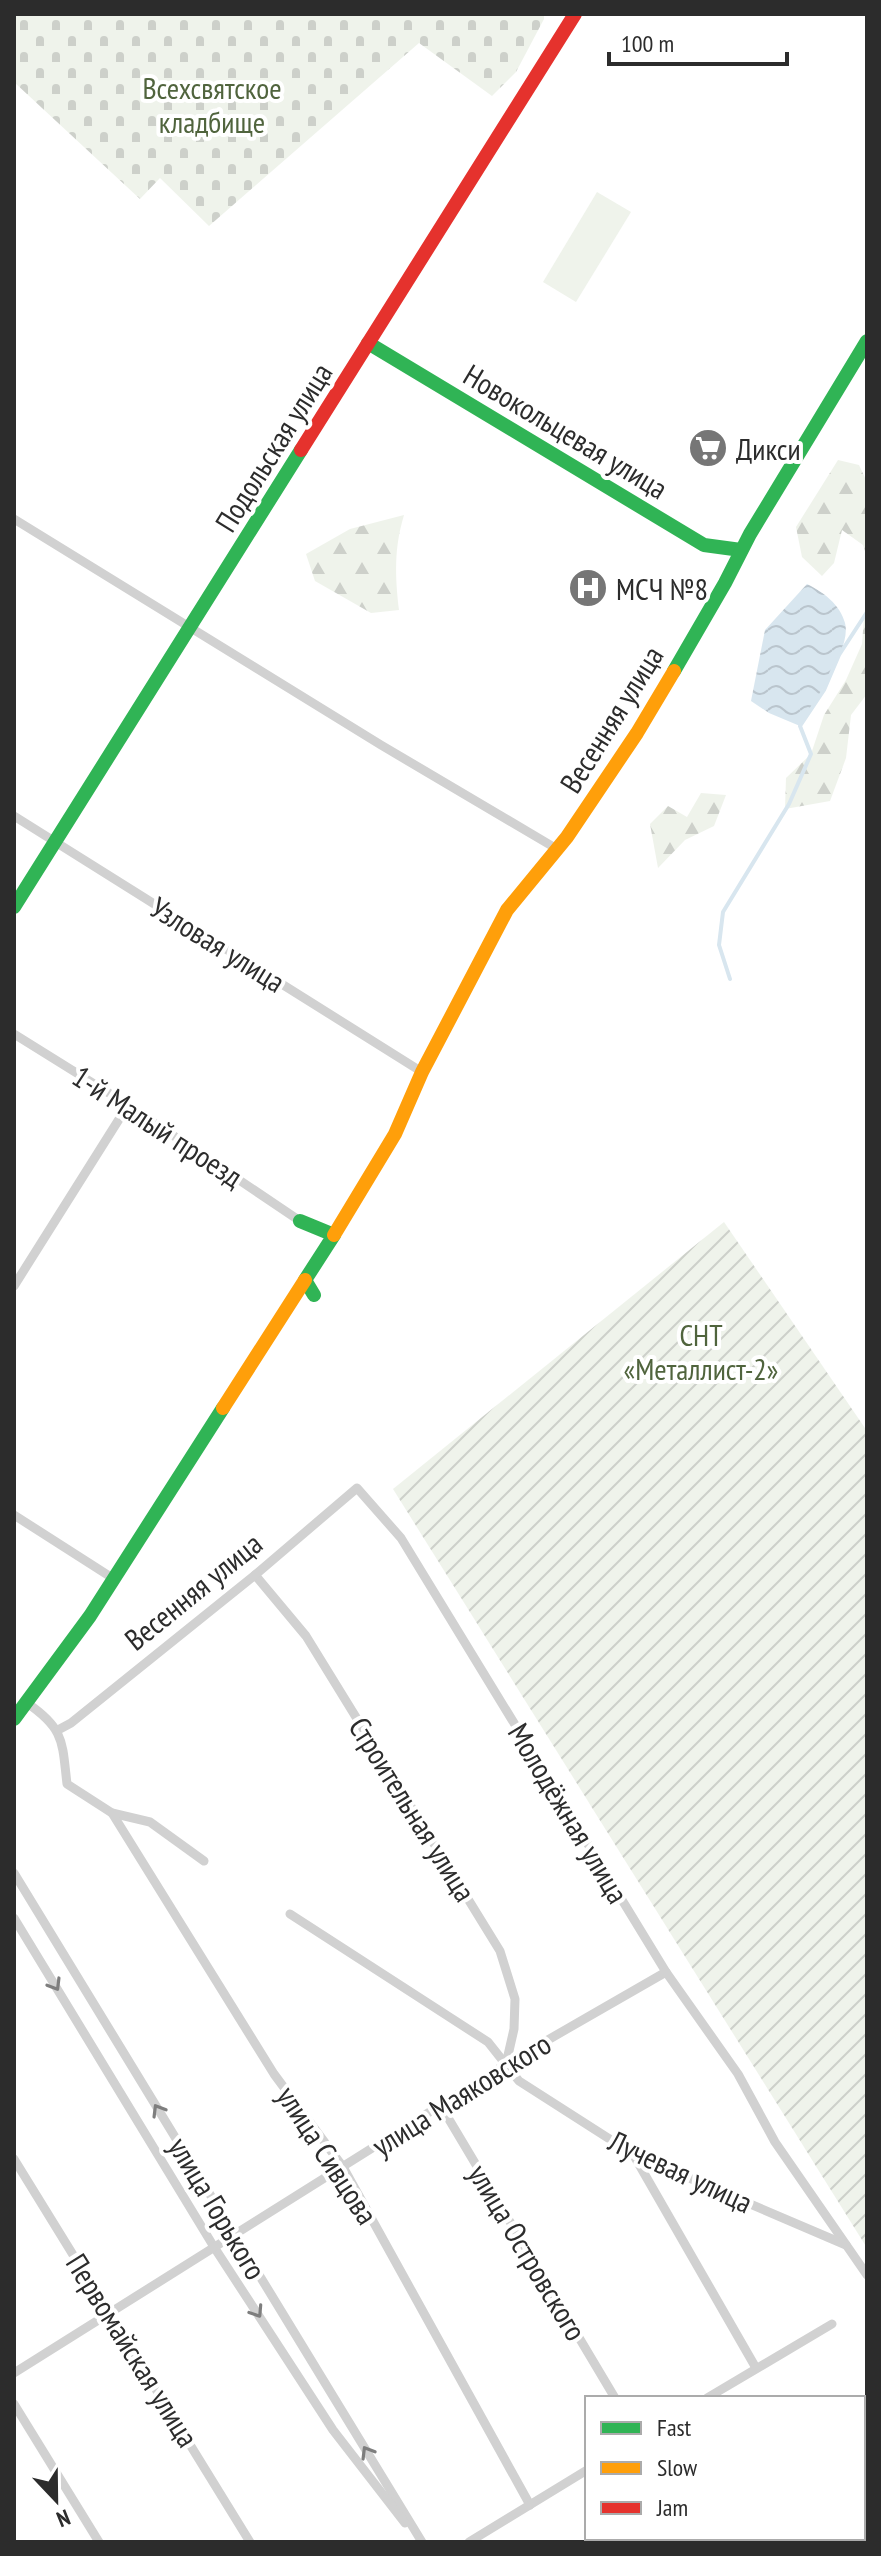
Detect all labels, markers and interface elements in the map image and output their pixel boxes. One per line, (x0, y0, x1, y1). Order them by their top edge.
scale bar (609, 16, 787, 66)
text: 100 m (621, 28, 674, 59)
park label: Всехсвятское кладбище (142, 68, 282, 141)
street label: Подольская улица (206, 355, 340, 539)
street label: Новокольцевая улица (457, 355, 675, 507)
supermarket icon: Дикси (687, 427, 729, 469)
place label: Дикси (736, 429, 801, 468)
hospital icon: МСЧ №8 (567, 567, 609, 609)
place label: МСЧ №8 (616, 569, 708, 608)
street label: Весенняя улица (551, 638, 671, 800)
street label: Узловая улица (143, 887, 293, 1001)
street label: 1-й Малый проезд (65, 1056, 251, 1196)
park label: СНТ «Металлист-2» (624, 1315, 778, 1388)
street label: Весенняя улица (116, 1524, 270, 1658)
street label: Строительная улица (341, 1710, 485, 1908)
street label: Молодёжная улица (500, 1716, 638, 1910)
one-way arrow (45, 1976, 60, 1991)
street label: улица Маяковского (364, 2024, 558, 2164)
street label: улица Сивцова (269, 2078, 387, 2232)
one-way arrow (153, 2104, 168, 2119)
street label: Лучевая улица (602, 2120, 759, 2221)
street label: улица Горького (160, 2130, 276, 2286)
street label: улица Островского (460, 2157, 596, 2347)
street label: Первомайская улица (58, 2246, 208, 2454)
one-way arrow (247, 2304, 262, 2318)
legend (585, 2396, 865, 2540)
text: Fast (657, 2412, 692, 2443)
one-way arrow (361, 2446, 376, 2461)
text: Slow (657, 2452, 698, 2483)
north arrow (16, 2460, 96, 2540)
text: Jam (656, 2492, 688, 2523)
text: N (53, 2503, 74, 2534)

